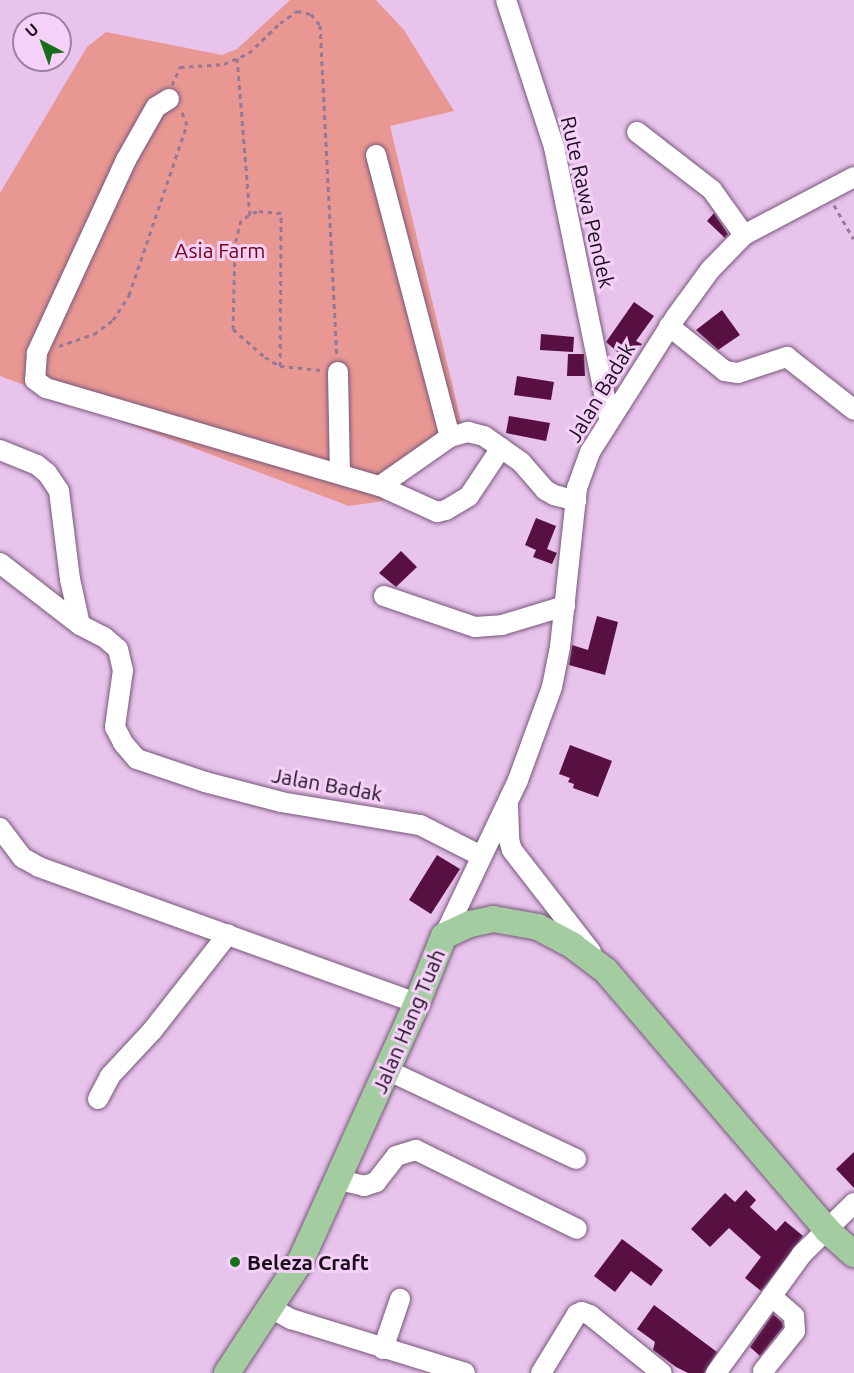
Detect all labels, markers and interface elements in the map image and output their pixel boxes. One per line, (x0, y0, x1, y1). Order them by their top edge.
north arrow (12, 12, 72, 72)
text: U (21, 19, 42, 40)
street label: Rute Rawa Pendek (556, 114, 620, 290)
park label: Asia Farm (175, 237, 265, 263)
street label: Jalan Badak (560, 337, 640, 447)
street label: Jalan Badak (270, 762, 384, 806)
street label: Jalan Hang Tuah (366, 945, 450, 1097)
place label: Beleza Craft (247, 1249, 369, 1275)
marker: Beleza Craft (228, 1255, 242, 1269)

